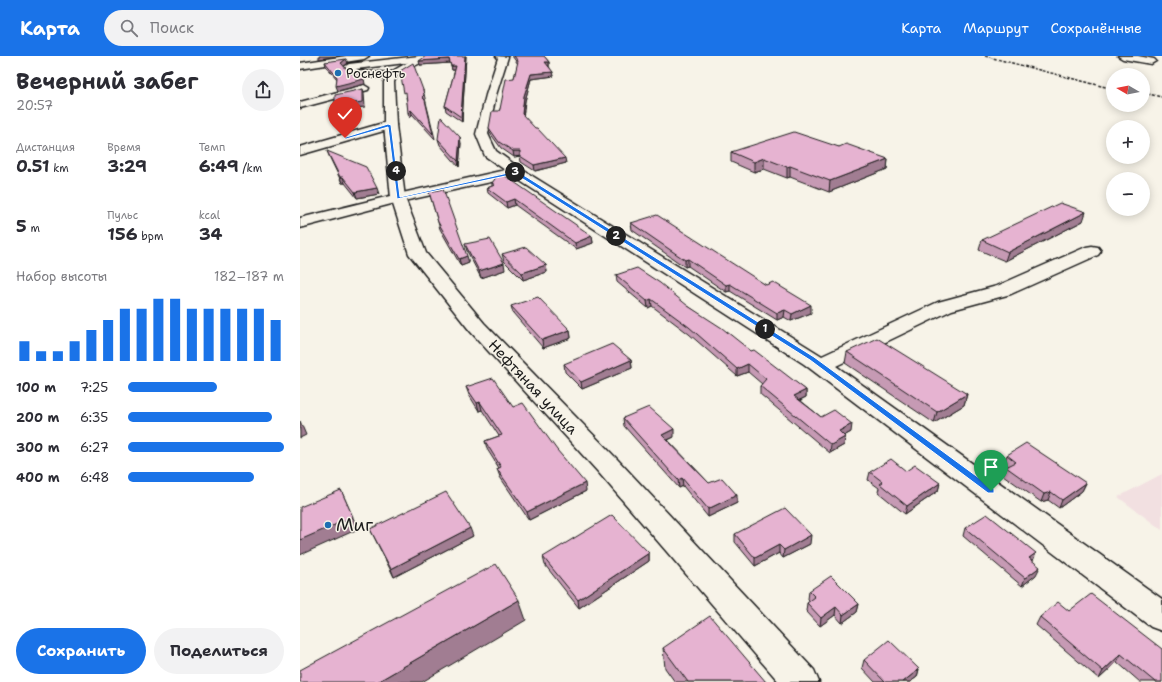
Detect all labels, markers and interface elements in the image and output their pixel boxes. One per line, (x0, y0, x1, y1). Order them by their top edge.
search box (104, 10, 384, 46)
text: Карта (20, 16, 80, 41)
icon: search (118, 17, 140, 39)
text: Поиск (150, 18, 194, 38)
text: Карта (901, 19, 941, 37)
text: Маршрут (963, 19, 1029, 37)
text: Сохранённые (1051, 19, 1142, 37)
place label: Роснефть (346, 65, 406, 82)
text: Вечерний забег (16, 67, 198, 96)
marker: Роснефть (333, 68, 343, 78)
north arrow (1106, 68, 1150, 112)
map controls (1106, 68, 1150, 216)
button: share (242, 69, 284, 111)
text: 20:57 (16, 97, 53, 114)
pin (328, 97, 362, 138)
icon: check (334, 103, 356, 125)
button: + (1106, 120, 1150, 164)
text: Дистанция (16, 140, 75, 155)
text: Время (107, 140, 141, 155)
text: Темп (199, 140, 225, 155)
text: 0.51 (16, 155, 49, 177)
text: 3:29 (107, 155, 147, 177)
text: 6:49 (199, 155, 239, 177)
text: km (49, 161, 69, 176)
text: /km (239, 161, 262, 176)
pin: 4 (386, 161, 406, 181)
pin: 3 (505, 162, 525, 182)
text: 4 (392, 163, 400, 178)
text: 3 (511, 164, 519, 179)
button: − (1106, 172, 1150, 216)
text: Пульс (107, 208, 138, 223)
text: kcal (199, 208, 220, 223)
text: 5 (16, 215, 27, 237)
text: m (27, 221, 40, 236)
text: 156 (107, 223, 138, 245)
text: 34 (199, 223, 222, 245)
pin: 2 (606, 226, 626, 246)
text: 2 (612, 228, 620, 243)
text: bpm (138, 229, 163, 244)
text: Набор высоты (16, 268, 107, 285)
text: 182–187 m (214, 268, 284, 285)
pin: 1 (755, 319, 775, 339)
text: 1 (762, 321, 768, 336)
street label: Нефтяная улица (484, 335, 583, 439)
text: 100 m (16, 379, 56, 396)
text: 7:25 (80, 379, 108, 396)
text: 200 m (16, 409, 59, 426)
text: 6:35 (80, 409, 108, 426)
text: 300 m (16, 439, 60, 456)
text: 6:27 (80, 439, 109, 456)
pin (974, 450, 1008, 491)
icon: arrive (980, 456, 1002, 478)
text: 400 m (16, 469, 60, 486)
text: 6:48 (80, 469, 109, 486)
place label: Миг (336, 513, 373, 537)
marker: Миг (323, 520, 333, 530)
button: Сохранить (16, 628, 146, 674)
button: Поделиться (154, 628, 284, 674)

